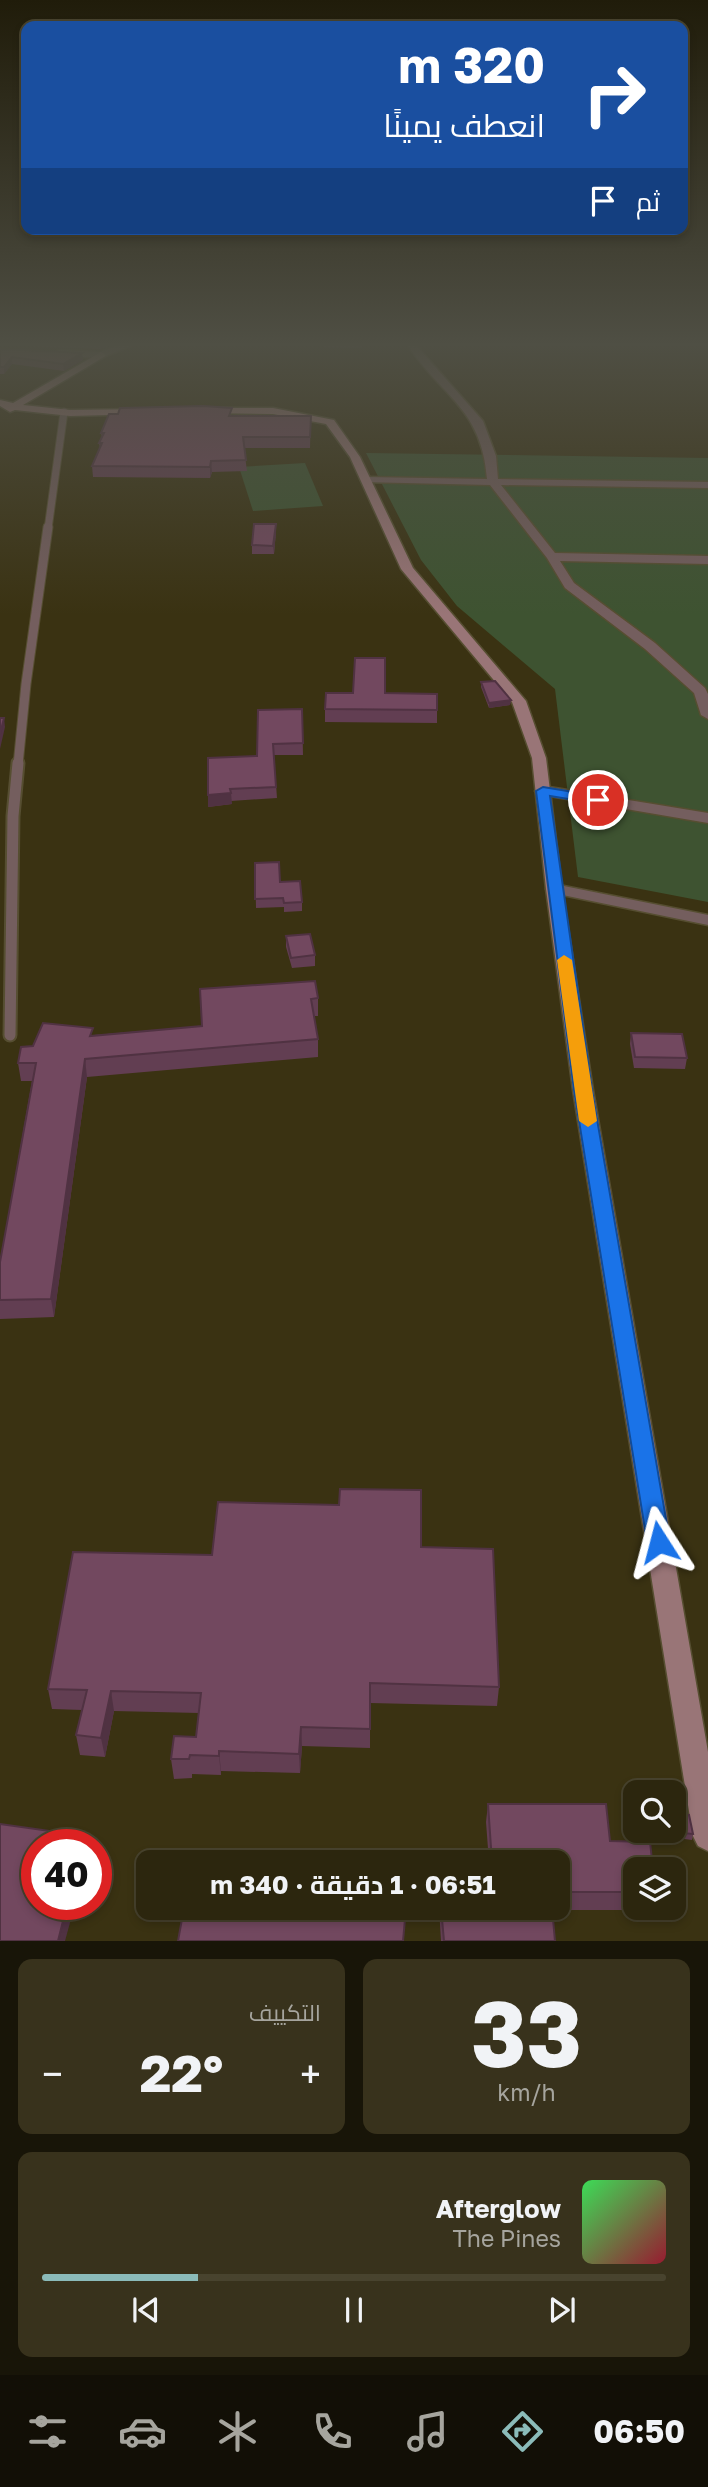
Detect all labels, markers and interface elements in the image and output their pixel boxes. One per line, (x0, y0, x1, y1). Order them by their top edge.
text: 320 m (398, 35, 545, 94)
icon: right (569, 49, 660, 140)
text: انعطف يمينًا (383, 106, 545, 144)
icon: arrive (584, 182, 622, 220)
text: ثم (636, 186, 660, 217)
pin (568, 770, 628, 830)
icon: arrive (579, 781, 617, 819)
position arrow (622, 1505, 696, 1579)
map controls (623, 1780, 686, 1920)
button: search (623, 1780, 686, 1843)
speed limit sign: 40 (21, 1829, 112, 1920)
button: layers (623, 1857, 686, 1920)
text: 06:51 · 1 دقيقة · 340 m (210, 1869, 496, 1900)
text: 33 (471, 1978, 582, 2087)
text: التكييف (249, 1998, 321, 2026)
text: 22° (140, 2041, 223, 2103)
text: − (42, 2051, 63, 2096)
text: + (300, 2051, 321, 2096)
text: km/h (497, 2078, 556, 2106)
text: Afterglow (436, 2193, 561, 2224)
text: The Pines (453, 2224, 561, 2252)
icon: previous (127, 2291, 165, 2329)
icon: pause (335, 2291, 373, 2329)
icon: next (543, 2291, 581, 2329)
icon: filters (23, 2407, 72, 2456)
icon: car (118, 2407, 167, 2456)
icon: climate (213, 2407, 262, 2456)
icon: phone (308, 2407, 357, 2456)
icon: music (403, 2407, 452, 2456)
icon: directions (498, 2407, 547, 2456)
text: 06:50 (593, 2412, 685, 2450)

